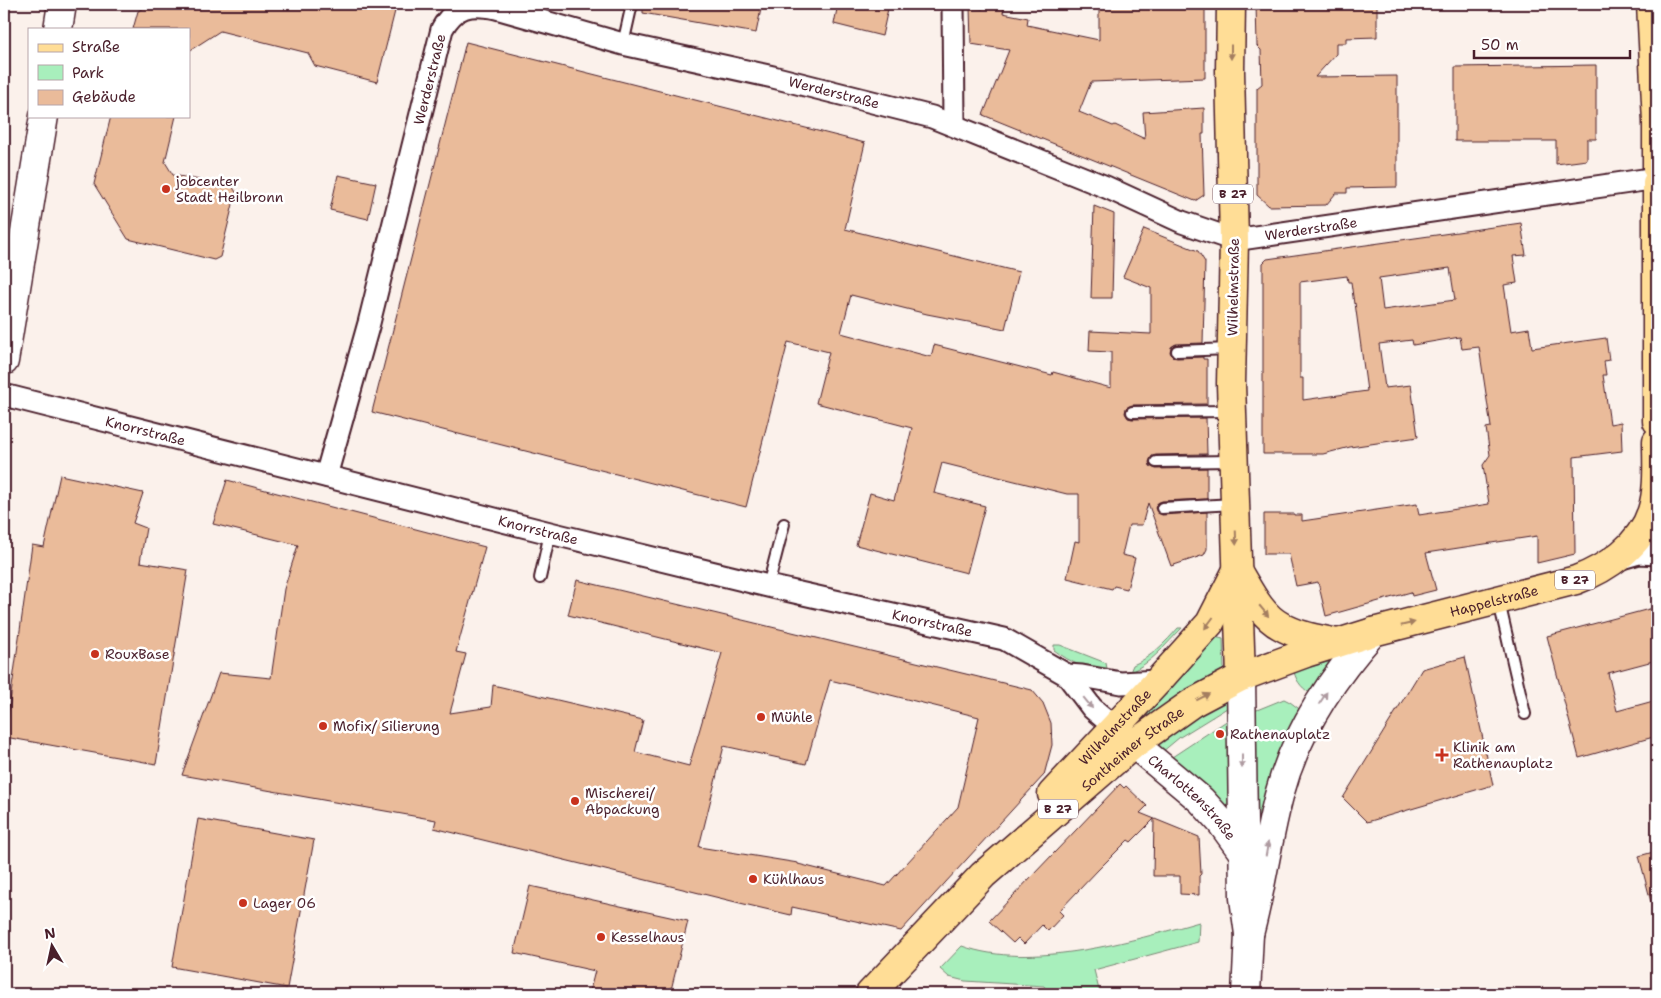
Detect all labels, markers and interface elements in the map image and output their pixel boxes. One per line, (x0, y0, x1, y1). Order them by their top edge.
legend (28, 28, 190, 118)
scale bar (1474, 28, 1630, 60)
street label: Werderstraße (410, 32, 449, 127)
text: 50 m (1481, 35, 1519, 55)
text: Straße (72, 37, 120, 57)
one-way arrow (1226, 45, 1234, 61)
text: Park (72, 63, 104, 83)
street label: Werderstraße (787, 72, 881, 112)
text: Gebäude (72, 87, 136, 107)
place label: jobcenter Stadt Heilbronn (175, 172, 284, 206)
marker: jobcenter Stadt Heilbronn (160, 183, 172, 195)
road number: B 27 (1213, 184, 1253, 203)
street label: Werderstraße (1264, 213, 1358, 244)
street label: Wilhelmstraße (1223, 238, 1243, 336)
street label: Knorrstraße (104, 412, 188, 450)
street label: Knorrstraße (496, 511, 580, 549)
one-way arrow (1232, 530, 1240, 546)
road number: B 27 (1555, 570, 1595, 590)
street label: Happelstraße (1448, 581, 1540, 621)
one-way arrow (1259, 604, 1270, 617)
street label: Knorrstraße (890, 605, 974, 641)
one-way arrow (1203, 616, 1214, 629)
one-way arrow (1400, 619, 1415, 627)
place label: RouxBase (105, 645, 170, 663)
marker: RouxBase (89, 648, 101, 660)
street label: Wilhelmstraße (1075, 685, 1155, 769)
one-way arrow (1319, 691, 1328, 704)
one-way arrow (1196, 693, 1211, 701)
one-way arrow (1083, 697, 1094, 710)
street label: Sontheimer Straße (1077, 702, 1188, 795)
place label: Mühle (771, 708, 813, 726)
marker: Mühle (755, 711, 767, 723)
place label: Mofix/ Silierung (333, 717, 440, 735)
marker: Mofix/ Silierung (317, 720, 329, 732)
place label: Rathenauplatz (1230, 725, 1330, 743)
marker: Rathenauplatz (1214, 728, 1226, 740)
place label: Klinik am Rathenauplatz (1453, 738, 1553, 772)
marker: Klinik am Rathenauplatz (1435, 748, 1449, 762)
street label: Charlottenstraße (1144, 751, 1240, 844)
one-way arrow (1238, 753, 1246, 769)
place label: Mischerei/ Abpackung (585, 784, 659, 818)
marker: Mischerei/ Abpackung (569, 795, 581, 807)
road number: B 27 (1038, 800, 1078, 819)
one-way arrow (1263, 841, 1271, 856)
place label: Kühlhaus (763, 870, 824, 888)
marker: Kühlhaus (747, 873, 759, 885)
place label: Lager 06 (253, 894, 316, 912)
marker: Lager 06 (237, 897, 249, 909)
north arrow (28, 920, 78, 970)
text: N (43, 923, 57, 943)
place label: Kesselhaus (611, 928, 685, 946)
marker: Kesselhaus (595, 931, 607, 943)

